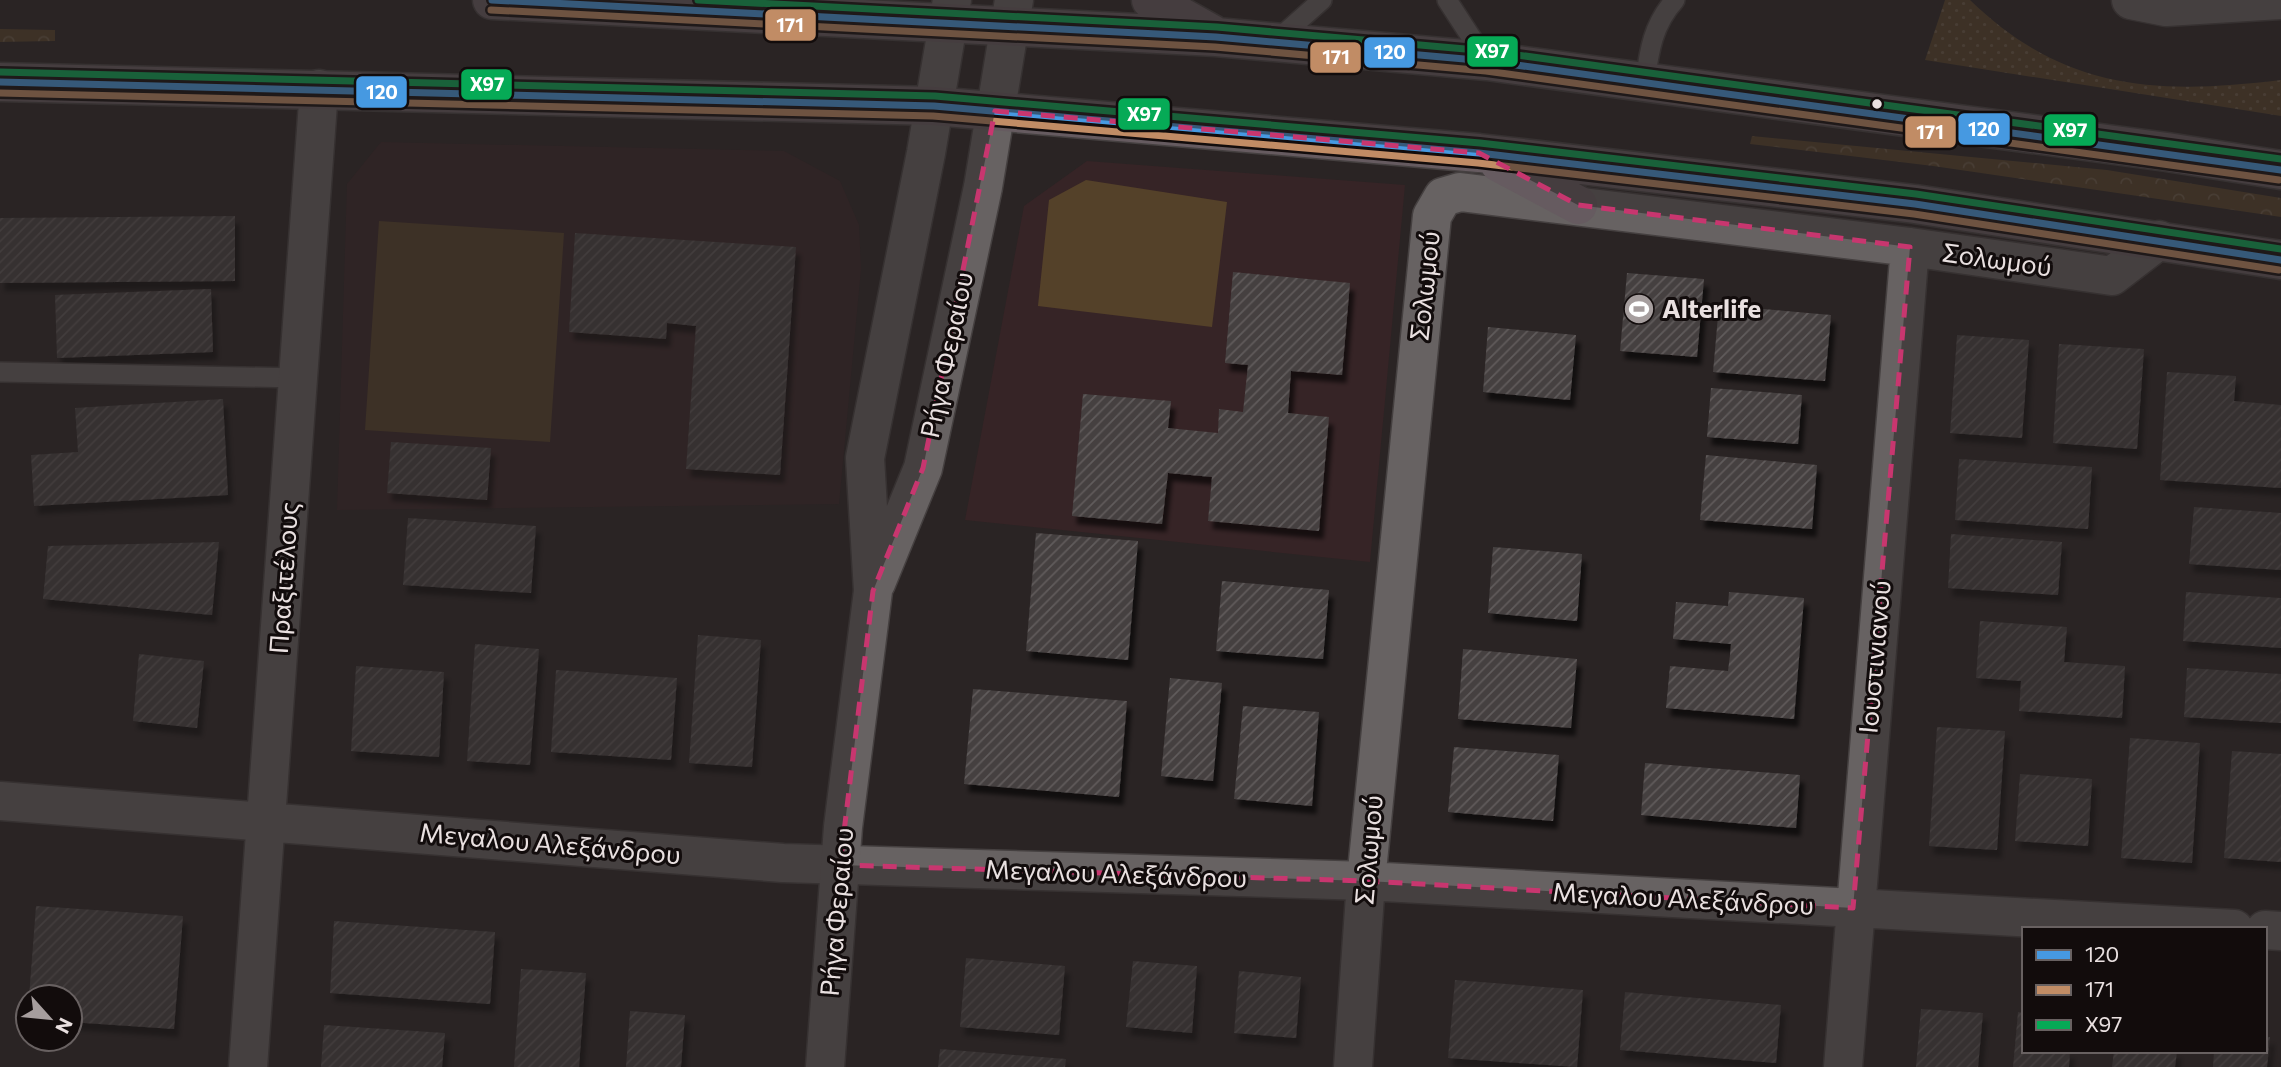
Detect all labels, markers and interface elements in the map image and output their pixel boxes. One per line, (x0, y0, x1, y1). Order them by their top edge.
line badge: 171 (764, 8, 817, 42)
text: 171 (776, 13, 804, 36)
line badge: X97 (1466, 35, 1519, 68)
line badge: 120 (1363, 36, 1416, 69)
text: X97 (1475, 39, 1509, 62)
text: 120 (1374, 40, 1406, 63)
line badge: 171 (1309, 41, 1362, 74)
text: 171 (1322, 45, 1350, 68)
line badge: X97 (460, 68, 513, 101)
text: X97 (470, 72, 504, 95)
line badge: 120 (355, 75, 408, 109)
text: 120 (366, 80, 398, 103)
line badge: X97 (1117, 97, 1171, 131)
unlabelled marker (1870, 97, 1884, 111)
text: X97 (1127, 102, 1161, 125)
line badge: 120 (1957, 112, 2011, 146)
line badge: X97 (2043, 113, 2097, 147)
line badge: 171 (1904, 115, 1957, 149)
text: 120 (1968, 117, 2000, 140)
text: X97 (2053, 118, 2087, 141)
text: 171 (1916, 120, 1944, 143)
street label: Σολωμού (1402, 230, 1445, 342)
street label: Σολωμού (1941, 236, 2054, 282)
street label: Ρήγα Φεραίου (913, 269, 978, 441)
sports icon: Alterlife (1622, 292, 1656, 326)
place label: Alterlife (1662, 292, 1761, 323)
street label: Πραξιτέλους (262, 501, 303, 655)
street label: Ιουστινιανού (1851, 579, 1896, 735)
street label: Σολωμού (1347, 794, 1388, 906)
street label: Μεγαλου Αλεξάνδρου (418, 816, 682, 869)
street label: Ρήγα Φεραίου (813, 826, 858, 997)
street label: Μεγαλου Αλεξάνδρου (985, 852, 1248, 893)
street label: Μεγαλου Αλεξάνδρου (1551, 875, 1815, 920)
legend (2022, 927, 2267, 1053)
text: 120 (2085, 941, 2119, 966)
text: 171 (2085, 976, 2114, 1001)
north arrow (14, 983, 84, 1053)
text: X97 (2085, 1011, 2122, 1036)
text: N (51, 1014, 78, 1038)

